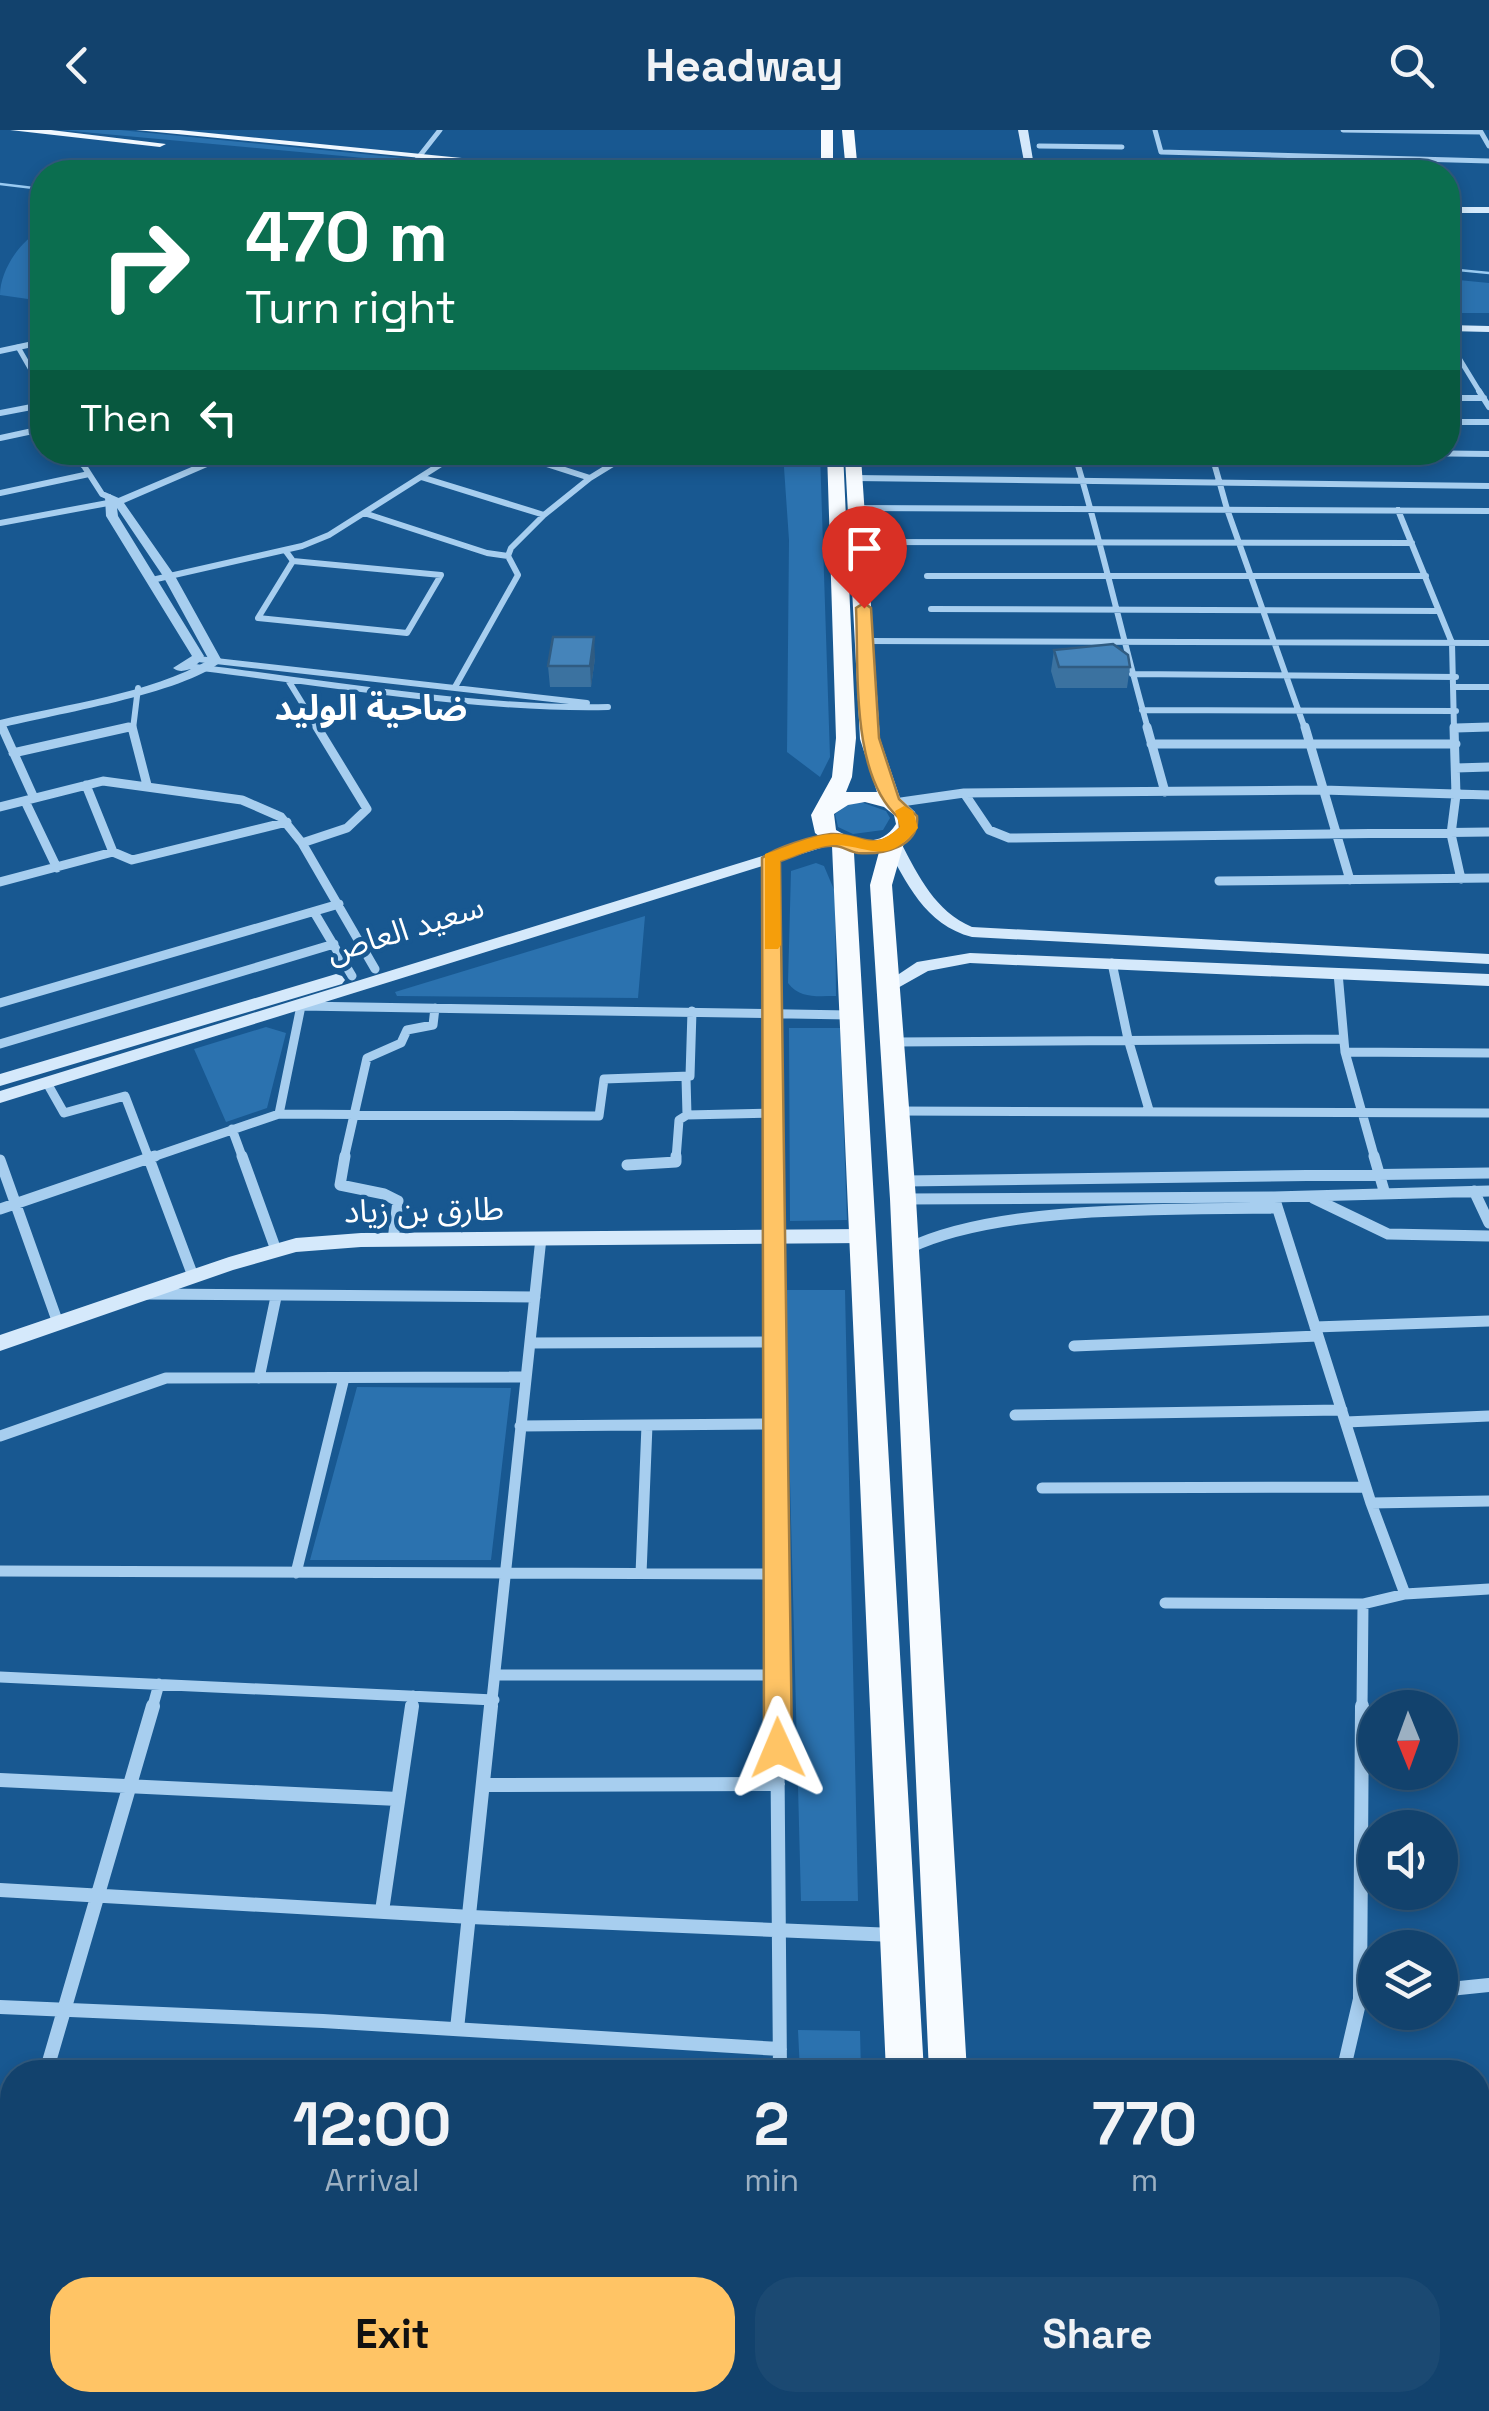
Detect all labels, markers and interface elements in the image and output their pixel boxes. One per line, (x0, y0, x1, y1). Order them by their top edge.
text: Headway (645, 37, 844, 94)
icon: back (50, 38, 105, 93)
icon: search (1384, 38, 1439, 93)
text: 470 m (245, 192, 448, 281)
icon: right (80, 200, 210, 330)
text: Turn right (245, 279, 456, 336)
icon: left (191, 390, 246, 445)
text: Then (80, 394, 171, 442)
pin (822, 506, 907, 609)
icon: arrive (837, 521, 892, 576)
district label: ضاحية الوليد (275, 686, 467, 730)
street label: سعيد العاص (321, 886, 489, 972)
street label: طارق بن زياد (344, 1189, 504, 1231)
north arrow (1358, 1690, 1458, 1790)
map controls (1358, 1690, 1458, 2030)
position arrow (726, 1696, 830, 1800)
button: sound (1358, 1810, 1458, 1910)
button: layers (1358, 1930, 1458, 2030)
text: 12:00 (293, 2086, 451, 2163)
text: 2 (754, 2086, 789, 2163)
text: 770 (1092, 2086, 1197, 2163)
text: Arrival (325, 2160, 420, 2200)
text: min (744, 2160, 799, 2200)
text: m (1131, 2160, 1158, 2200)
button: Exit (50, 2277, 735, 2392)
button: Share (755, 2277, 1440, 2392)

